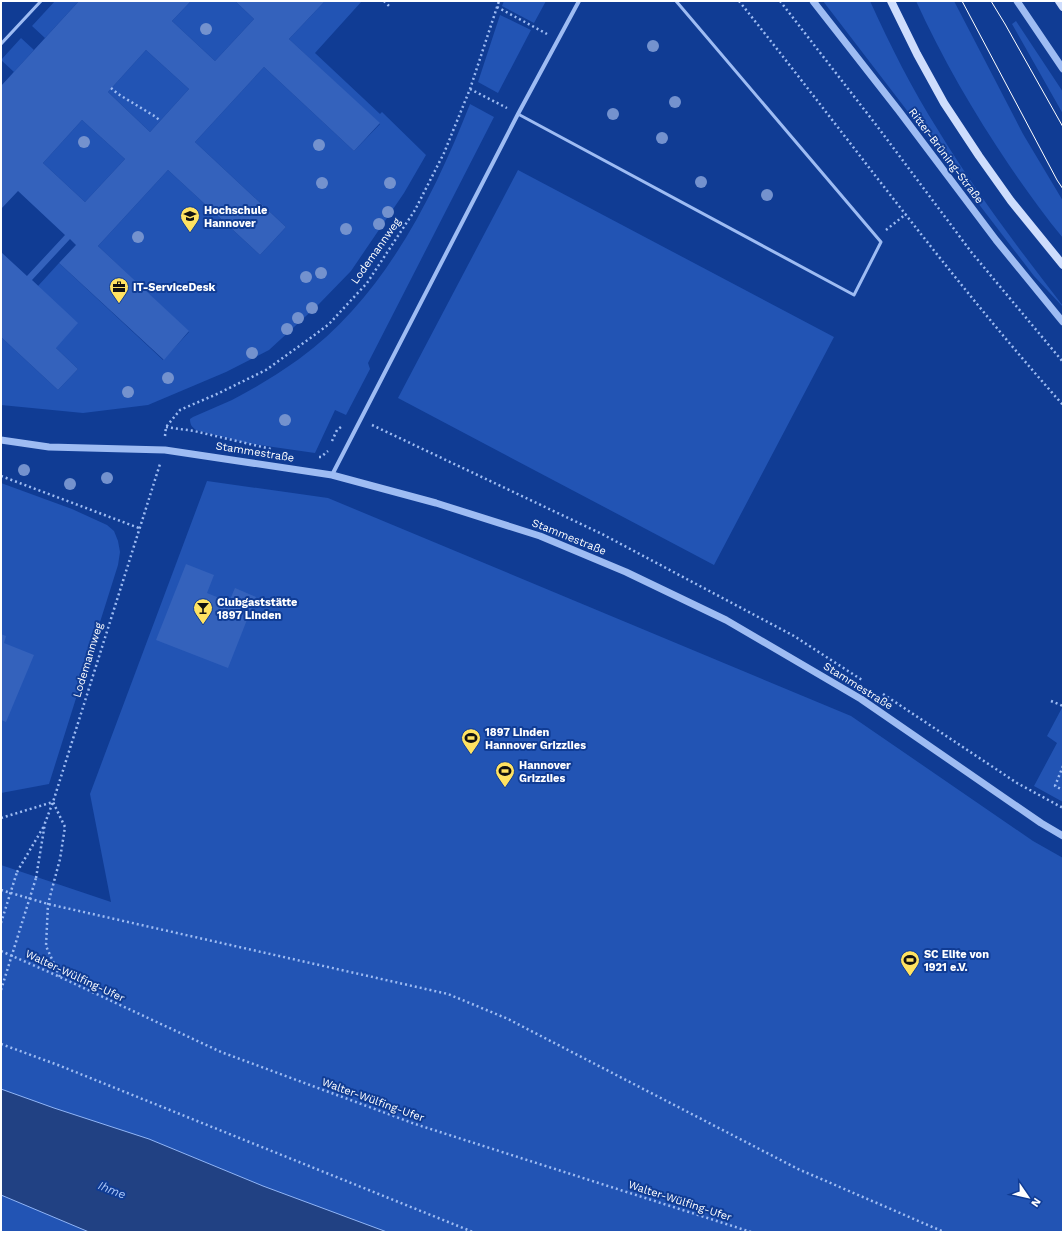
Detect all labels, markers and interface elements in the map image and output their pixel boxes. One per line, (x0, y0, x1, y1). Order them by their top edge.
street label: Ritter-Brüning-Straße (906, 106, 986, 206)
place label: Hochschule Hannover (204, 204, 267, 230)
school or university icon: Hochschule Hannover (179, 205, 201, 233)
street label: Lodemannweg (348, 215, 404, 287)
office icon: IT-ServiceDesk (108, 276, 130, 304)
place label: IT-ServiceDesk (133, 281, 216, 294)
street label: Stammestraße (215, 439, 295, 465)
street label: Stammestraße (530, 516, 608, 558)
place label: Clubgaststätte 1897 Linden (217, 596, 297, 622)
bar icon: Clubgaststätte 1897 Linden (192, 597, 214, 625)
street label: Lodemannweg (70, 621, 106, 699)
street label: Stammestraße (821, 659, 895, 713)
place label: 1897 Linden Hannover Grizzlies (485, 726, 586, 752)
sports icon: 1897 Linden Hannover Grizzlies (460, 727, 482, 755)
place label: Hannover Grizzlies (519, 759, 571, 785)
sports icon: Hannover Grizzlies (494, 760, 516, 788)
street label: Walter-Wülfing-Ufer (23, 947, 127, 1005)
place label: SC Elite von 1921 e.V. (924, 948, 989, 974)
sports icon: SC Elite von 1921 e.V. (899, 949, 921, 977)
street label: Walter-Wülfing-Ufer (320, 1075, 427, 1125)
north arrow (1008, 1177, 1048, 1217)
water label: Ihme (96, 1178, 128, 1202)
street label: Walter-Wülfing-Ufer (627, 1178, 734, 1224)
text: N (1028, 1195, 1044, 1209)

